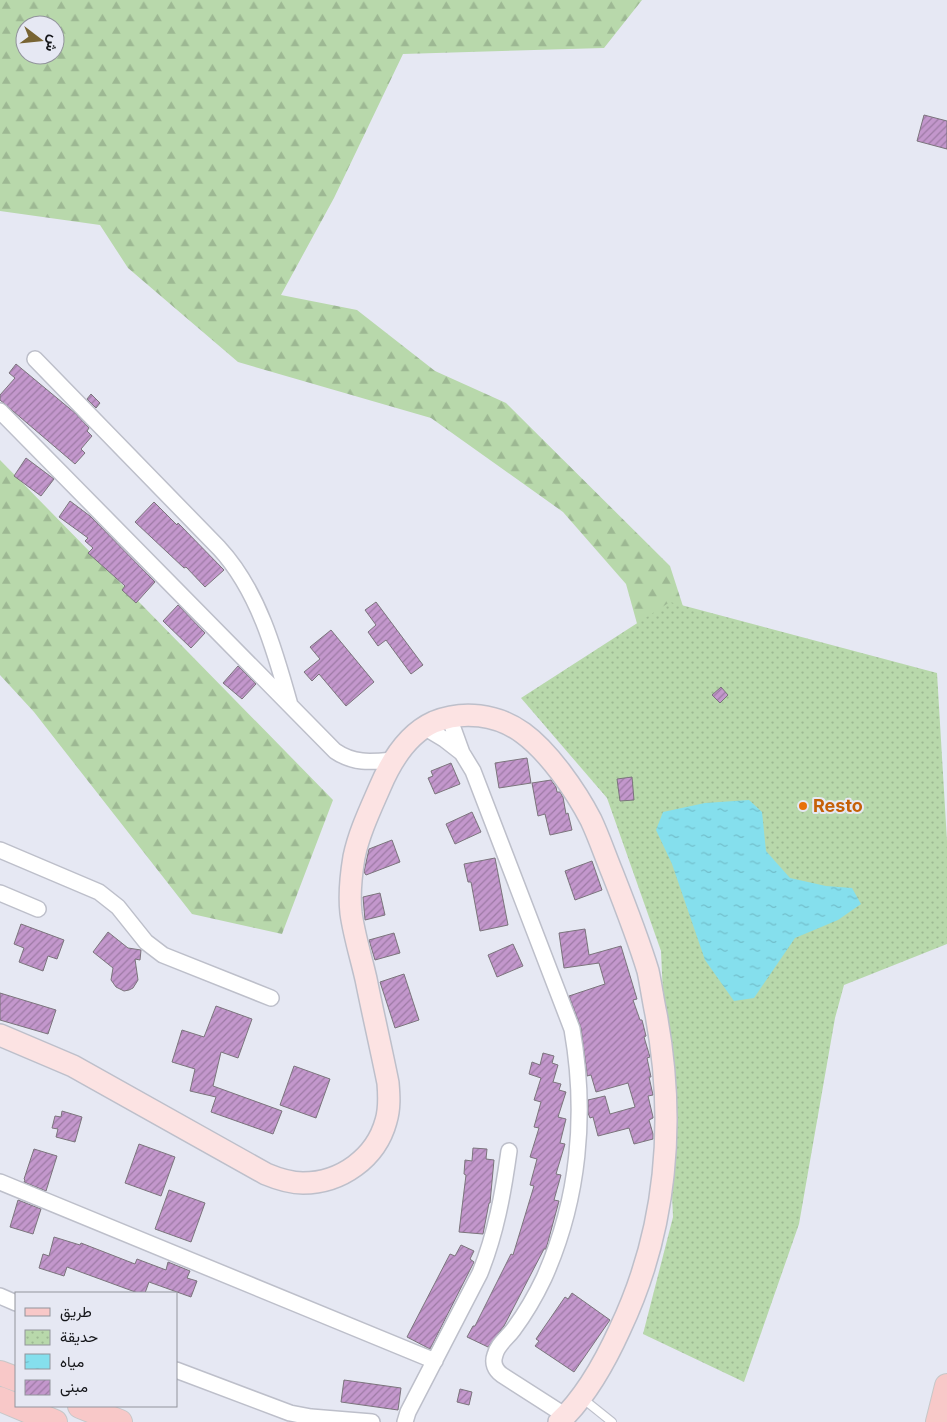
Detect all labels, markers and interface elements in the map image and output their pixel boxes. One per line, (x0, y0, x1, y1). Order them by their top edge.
north arrow (15, 15, 65, 65)
text: ش (41, 33, 63, 54)
place label: Resto (813, 795, 863, 816)
marker: Resto (797, 800, 809, 812)
legend (15, 1292, 178, 1407)
text: طريق (60, 1302, 92, 1322)
text: حديقة (60, 1327, 98, 1346)
text: مياه (60, 1352, 84, 1371)
text: مبنى (60, 1377, 88, 1397)

